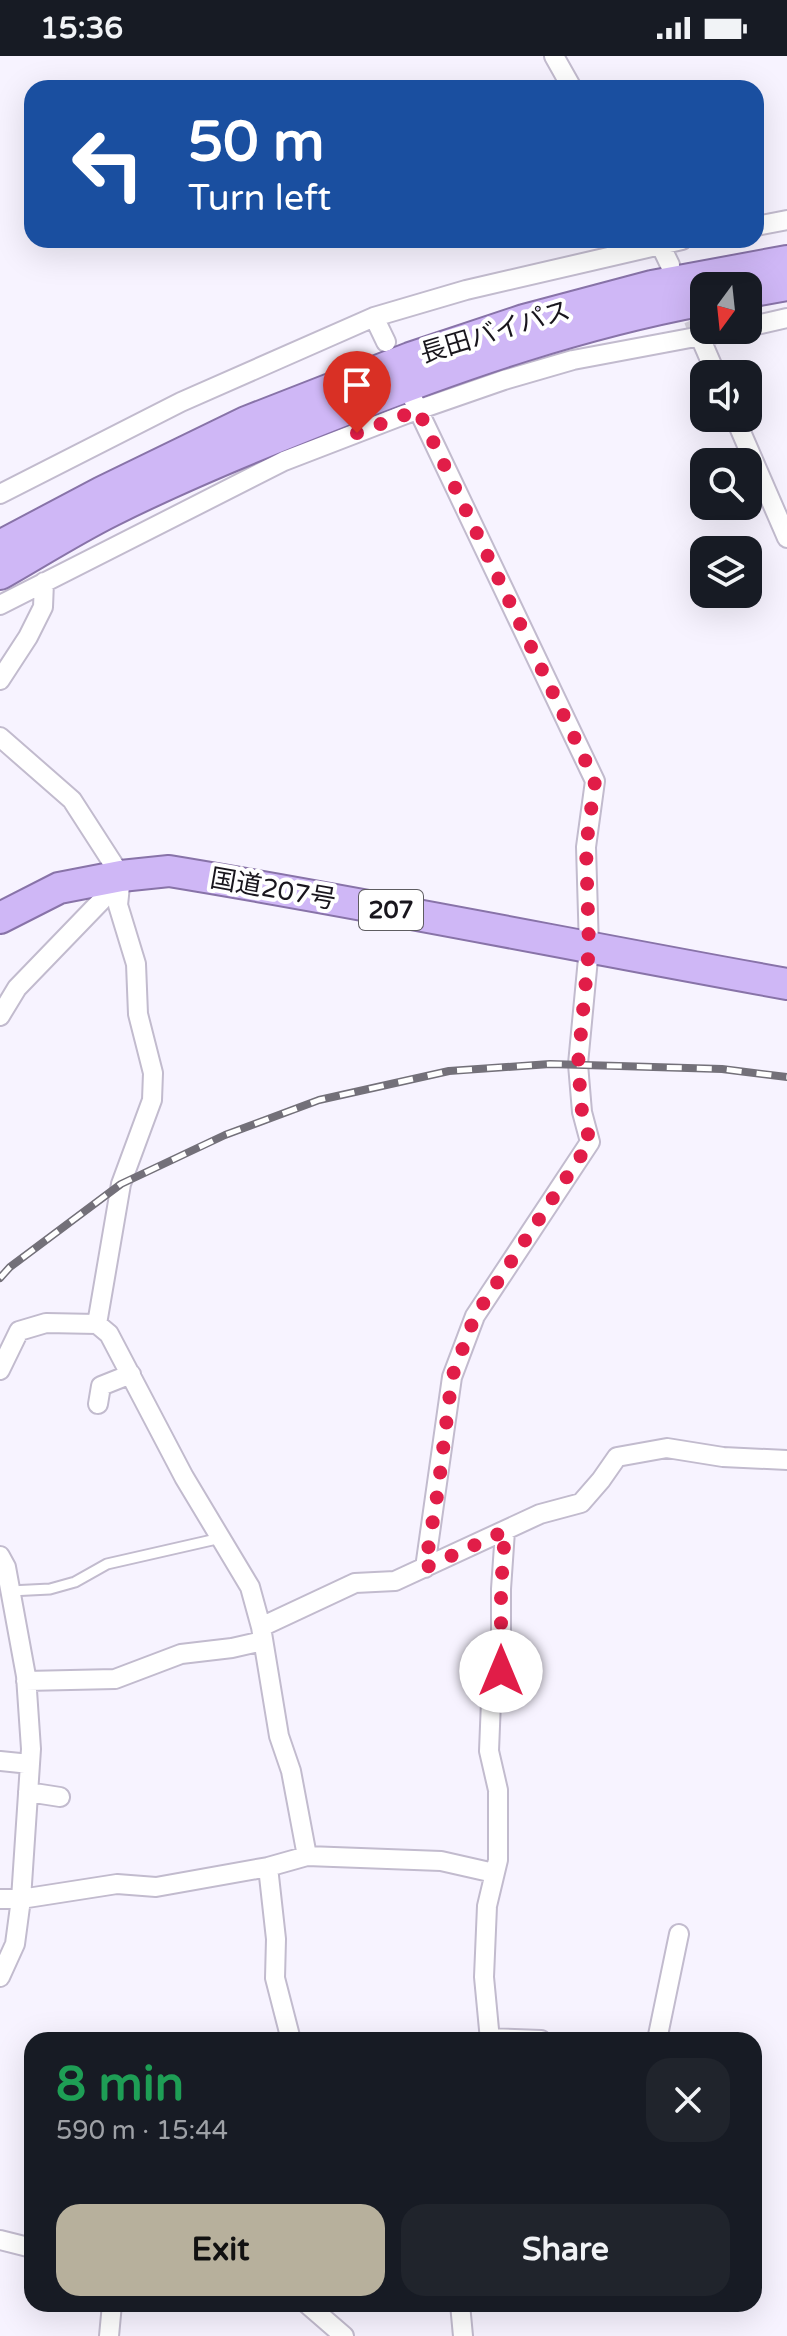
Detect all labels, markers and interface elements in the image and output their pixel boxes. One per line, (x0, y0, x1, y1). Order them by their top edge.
text: 15:36 (40, 10, 123, 47)
text: 50 m (188, 109, 324, 176)
icon: left (56, 112, 160, 216)
text: Turn left (188, 177, 331, 220)
north arrow (690, 272, 762, 344)
map controls (690, 272, 762, 608)
street label: 長田バイパス (416, 294, 574, 370)
pin (323, 351, 391, 433)
button: sound (690, 360, 762, 432)
icon: arrive (335, 363, 379, 407)
button: search (690, 448, 762, 520)
button: layers (690, 536, 762, 608)
street label: 国道207号 (208, 863, 338, 915)
road number: 207 (359, 890, 423, 930)
position arrow (459, 1629, 543, 1713)
text: 8 min (56, 2056, 184, 2114)
button: close (646, 2058, 730, 2142)
text: 590 m · 15:44 (56, 2115, 228, 2146)
button: Exit (56, 2204, 385, 2296)
button: Share (401, 2204, 730, 2296)

